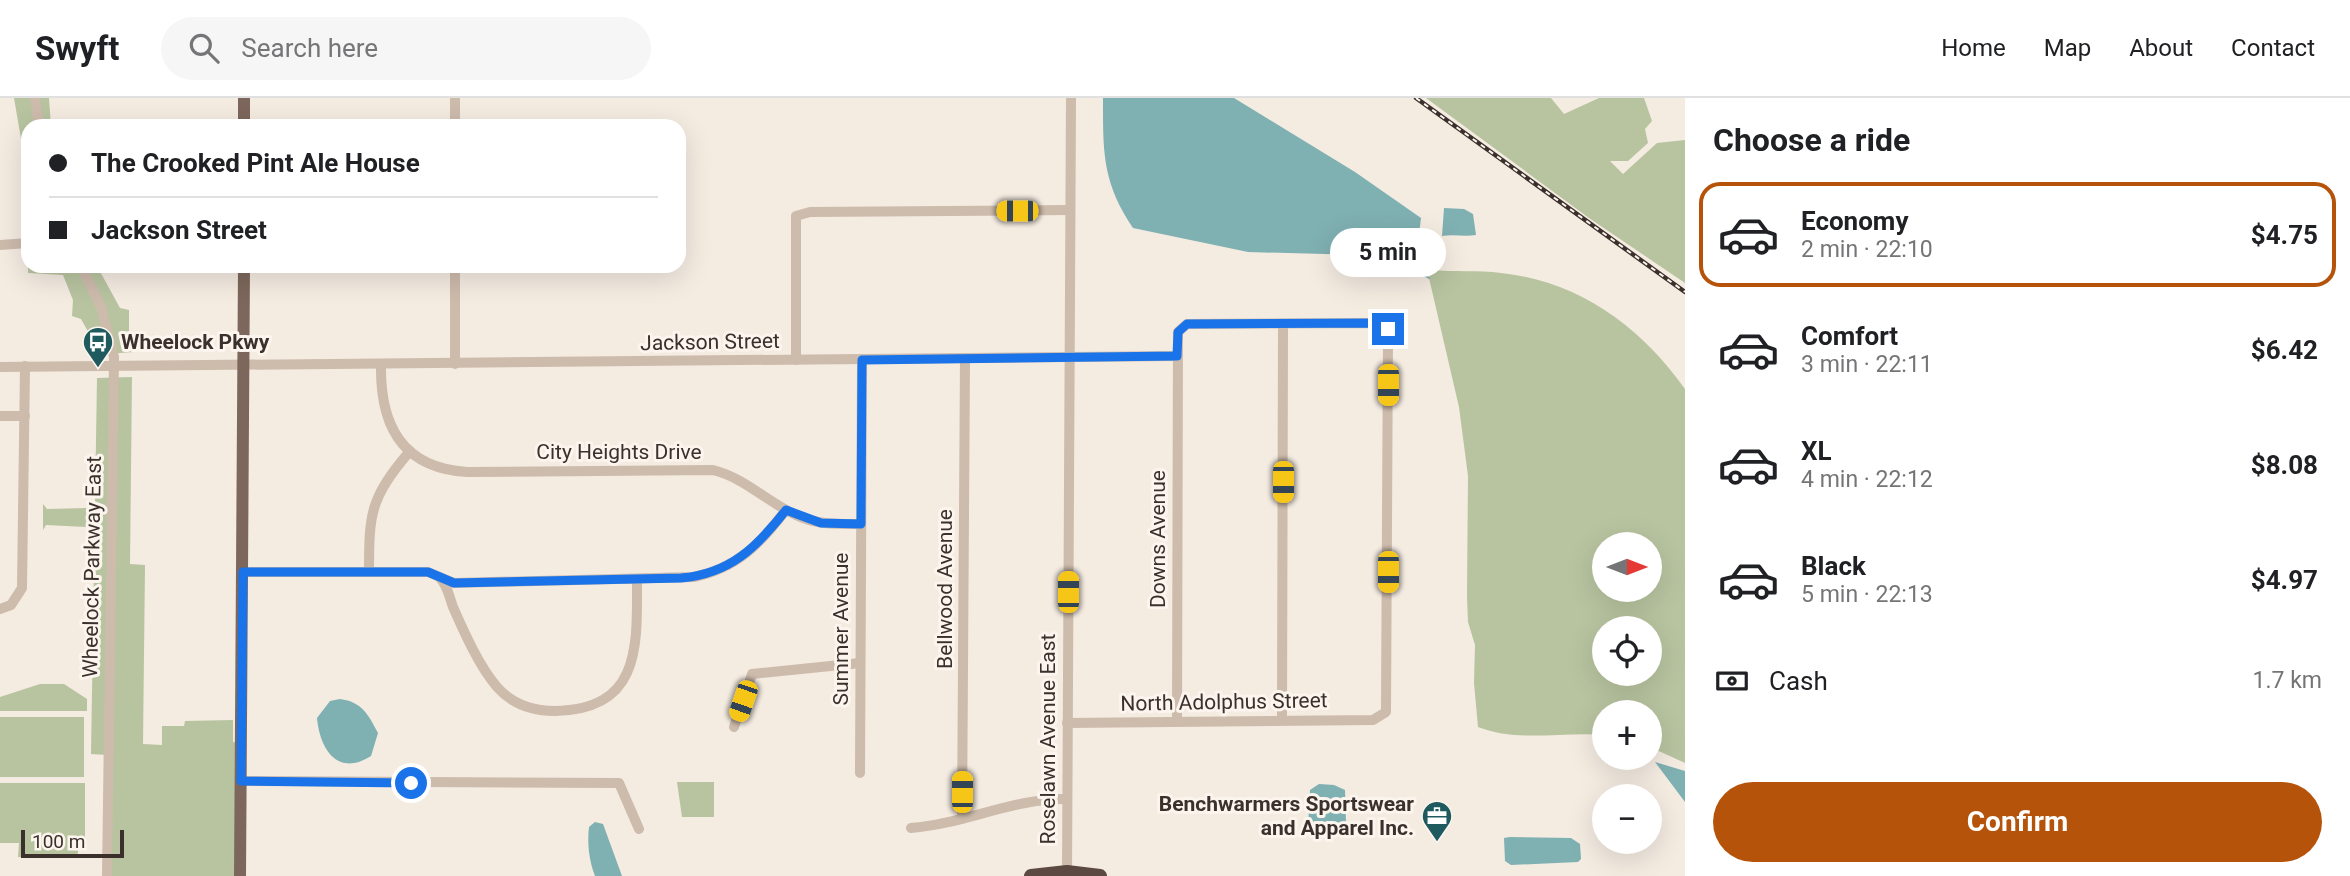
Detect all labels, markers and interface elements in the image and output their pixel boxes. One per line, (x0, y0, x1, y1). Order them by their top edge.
search box (161, 17, 651, 80)
text: Swyft (35, 29, 119, 68)
icon: search (185, 29, 223, 67)
text: Search here (241, 33, 378, 63)
text: Home (1941, 34, 2006, 62)
text: Map (2044, 34, 2091, 62)
text: About (2129, 34, 2193, 62)
text: Contact (2231, 34, 2315, 62)
text: Choose a ride (1713, 121, 1910, 159)
text: The Crooked Pint Ale House (91, 148, 420, 178)
car (997, 201, 1039, 222)
icon: car (1717, 203, 1780, 266)
text: Economy (1801, 206, 1908, 236)
text: Jackson Street (91, 215, 267, 245)
text: $4.75 (2251, 220, 2318, 250)
callout: 5 min (1330, 228, 1446, 276)
text: 2 min · 22:10 (1801, 236, 1933, 263)
text: 5 min (1359, 239, 1417, 266)
route end (1372, 313, 1404, 345)
icon: car (1717, 318, 1780, 381)
text: Comfort (1801, 321, 1898, 351)
bus stop icon: Wheelock Pkwy (81, 325, 115, 369)
street label: Jackson Street (640, 329, 780, 355)
place label: Wheelock Pkwy (121, 330, 270, 354)
text: $6.42 (2251, 335, 2318, 365)
text: 3 min · 22:11 (1801, 351, 1933, 378)
car (1378, 364, 1399, 406)
icon: car (1717, 433, 1780, 496)
text: XL (1801, 436, 1832, 466)
street label: City Heights Drive (536, 440, 702, 464)
text: $8.08 (2251, 450, 2318, 480)
street label: Wheelock Parkway East (78, 456, 106, 678)
car (1273, 461, 1294, 503)
text: 4 min · 22:12 (1801, 466, 1933, 493)
street label: Downs Avenue (1146, 470, 1170, 608)
street label: Bellwood Avenue (933, 509, 957, 669)
north arrow (1592, 532, 1662, 602)
map controls (1592, 532, 1662, 854)
icon: car (1717, 548, 1780, 611)
car (1378, 551, 1399, 593)
text: Black (1801, 551, 1866, 581)
street label: Summer Avenue (829, 552, 853, 706)
text: $4.97 (2251, 565, 2318, 595)
car (1058, 571, 1079, 613)
text: 5 min · 22:13 (1801, 581, 1933, 608)
button: locate (1592, 616, 1662, 686)
street label: Roselawn Avenue East (1036, 633, 1060, 844)
icon: cash (1713, 662, 1751, 700)
text: Cash (1769, 666, 1828, 696)
text: 1.7 km (2253, 667, 2322, 694)
car (727, 678, 760, 724)
street label: North Adolphus Street (1120, 688, 1328, 716)
button: + (1592, 700, 1662, 770)
route start (395, 767, 427, 799)
car (952, 771, 973, 813)
button: Confirm (1713, 782, 2322, 862)
button: − (1592, 784, 1662, 854)
place label: Benchwarmers Sportswear and Apparel Inc. (1159, 792, 1414, 840)
office icon: Benchwarmers Sportswear and Apparel Inc. (1420, 799, 1454, 843)
scale bar (21, 827, 124, 859)
text: 100 m (32, 830, 85, 853)

